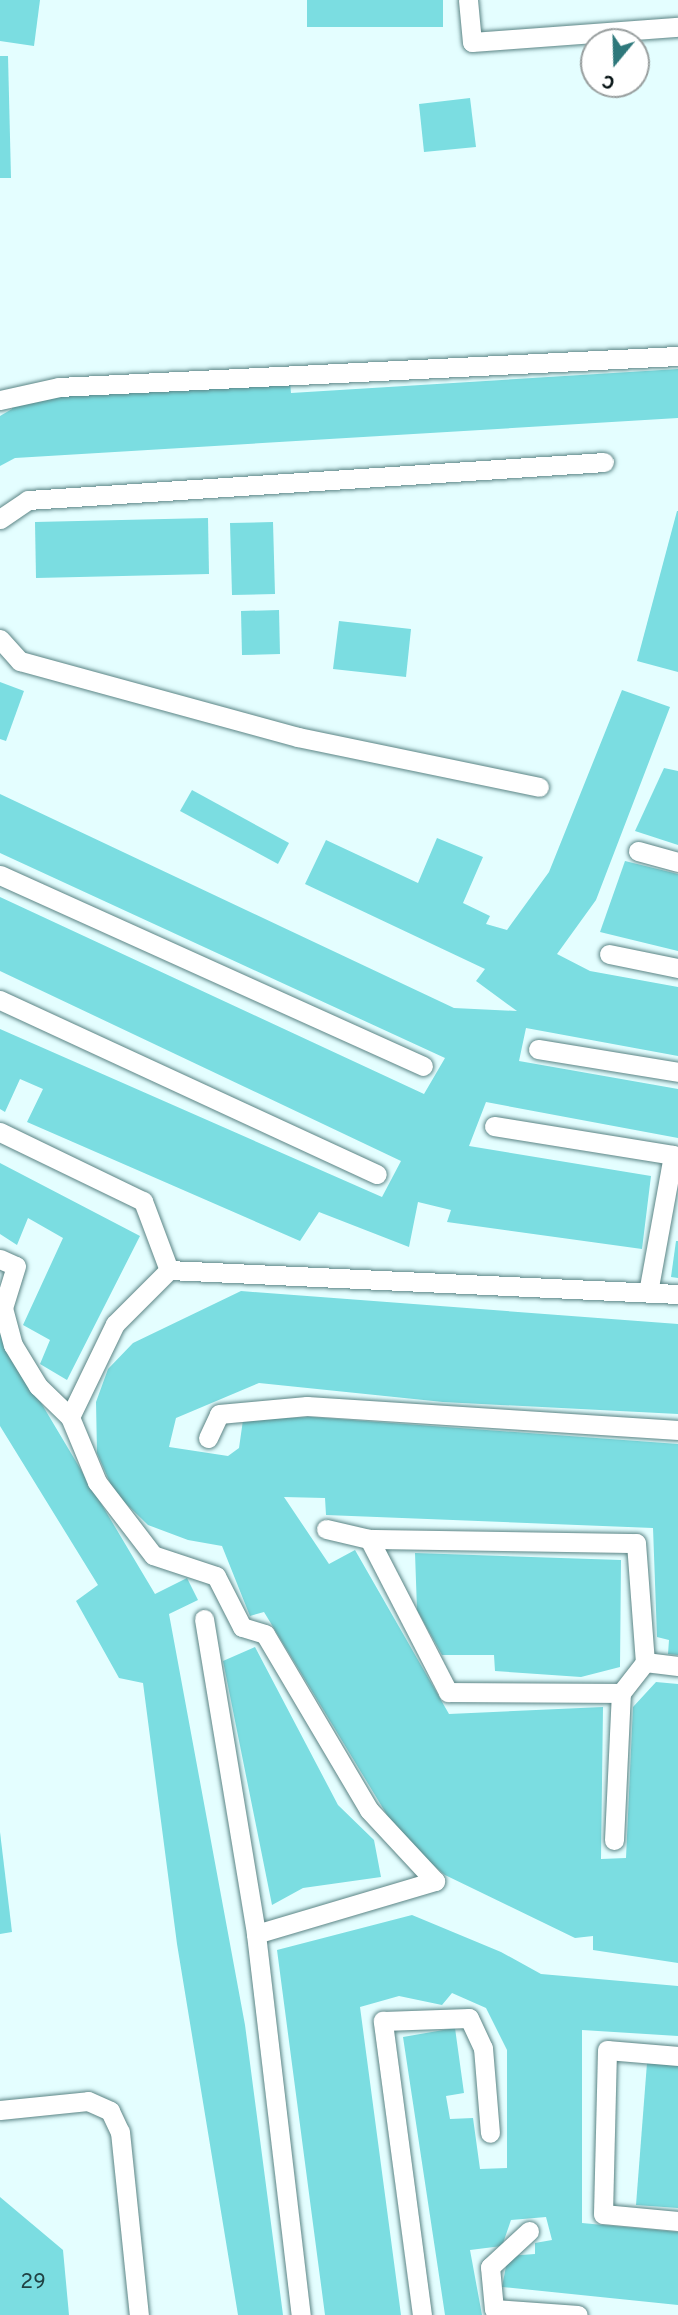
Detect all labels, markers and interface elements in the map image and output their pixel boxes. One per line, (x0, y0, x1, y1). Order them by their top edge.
north arrow (580, 28, 650, 98)
text: С (599, 68, 618, 94)
house number: 29 (20, 2270, 46, 2296)

